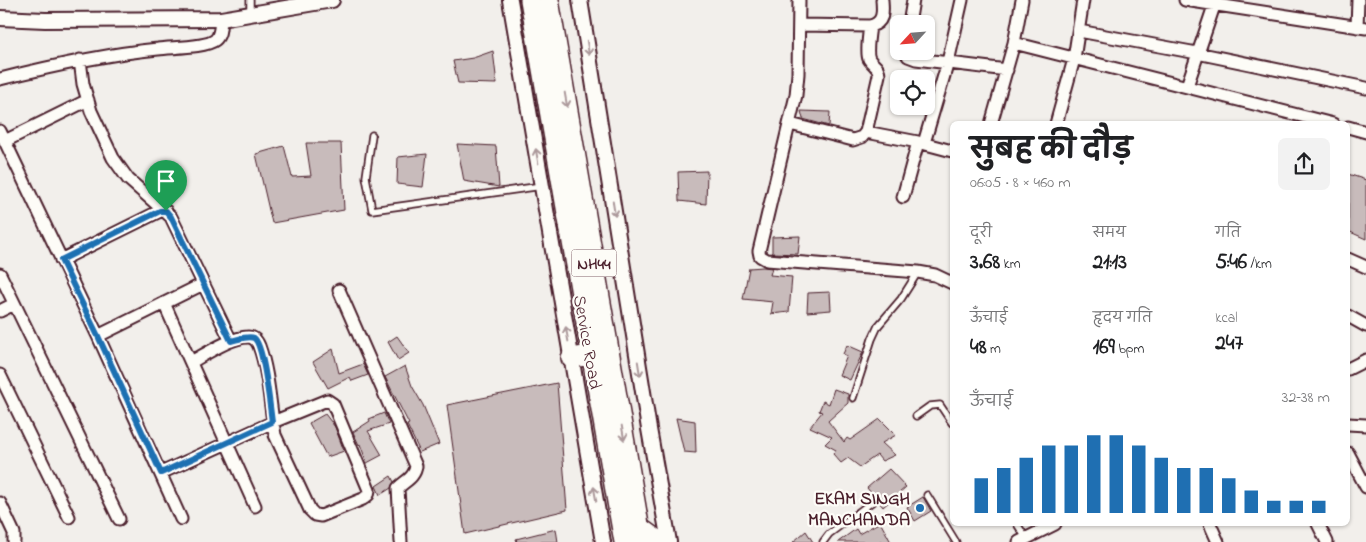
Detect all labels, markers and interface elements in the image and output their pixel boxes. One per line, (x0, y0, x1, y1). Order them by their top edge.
north arrow (890, 15, 935, 60)
map controls (890, 15, 935, 115)
one-way arrow (583, 40, 593, 56)
button: locate (890, 70, 935, 115)
one-way arrow (562, 91, 572, 107)
text: सुबह की दौड़ (970, 131, 1132, 172)
button: share (1278, 138, 1330, 190)
one-way arrow (531, 149, 541, 165)
pin (145, 160, 187, 211)
icon: arrive (152, 167, 180, 195)
text: 06:05 · 8 × 460 m (970, 171, 1071, 195)
one-way arrow (609, 200, 619, 216)
text: दूरी (970, 223, 992, 244)
text: समय (1093, 223, 1126, 244)
text: गति (1215, 223, 1241, 244)
text: 3.68 (970, 248, 1000, 278)
text: 21:13 (1093, 248, 1127, 278)
text: 5:46 (1215, 248, 1247, 278)
road number: NH44 (572, 250, 616, 276)
text: km (1000, 254, 1021, 275)
text: /km (1247, 254, 1272, 275)
street label: Service Road (565, 293, 607, 391)
text: ऊँचाई (970, 308, 1008, 329)
text: हृदय गति (1093, 308, 1152, 329)
text: kcal (1215, 308, 1238, 329)
one-way arrow (562, 326, 572, 342)
text: 247 (1215, 329, 1243, 359)
text: 48 (970, 333, 987, 363)
text: 169 (1093, 333, 1115, 363)
text: m (987, 339, 1001, 360)
text: bpm (1115, 339, 1144, 360)
one-way arrow (635, 361, 645, 377)
text: 32–38 m (1282, 386, 1330, 410)
text: ऊँचाई (970, 390, 1013, 414)
one-way arrow (618, 424, 628, 440)
one-way arrow (589, 486, 599, 502)
place label: EKAM SINGH MANCHANDA (808, 487, 910, 534)
marker: EKAM SINGH MANCHANDA (914, 502, 926, 514)

